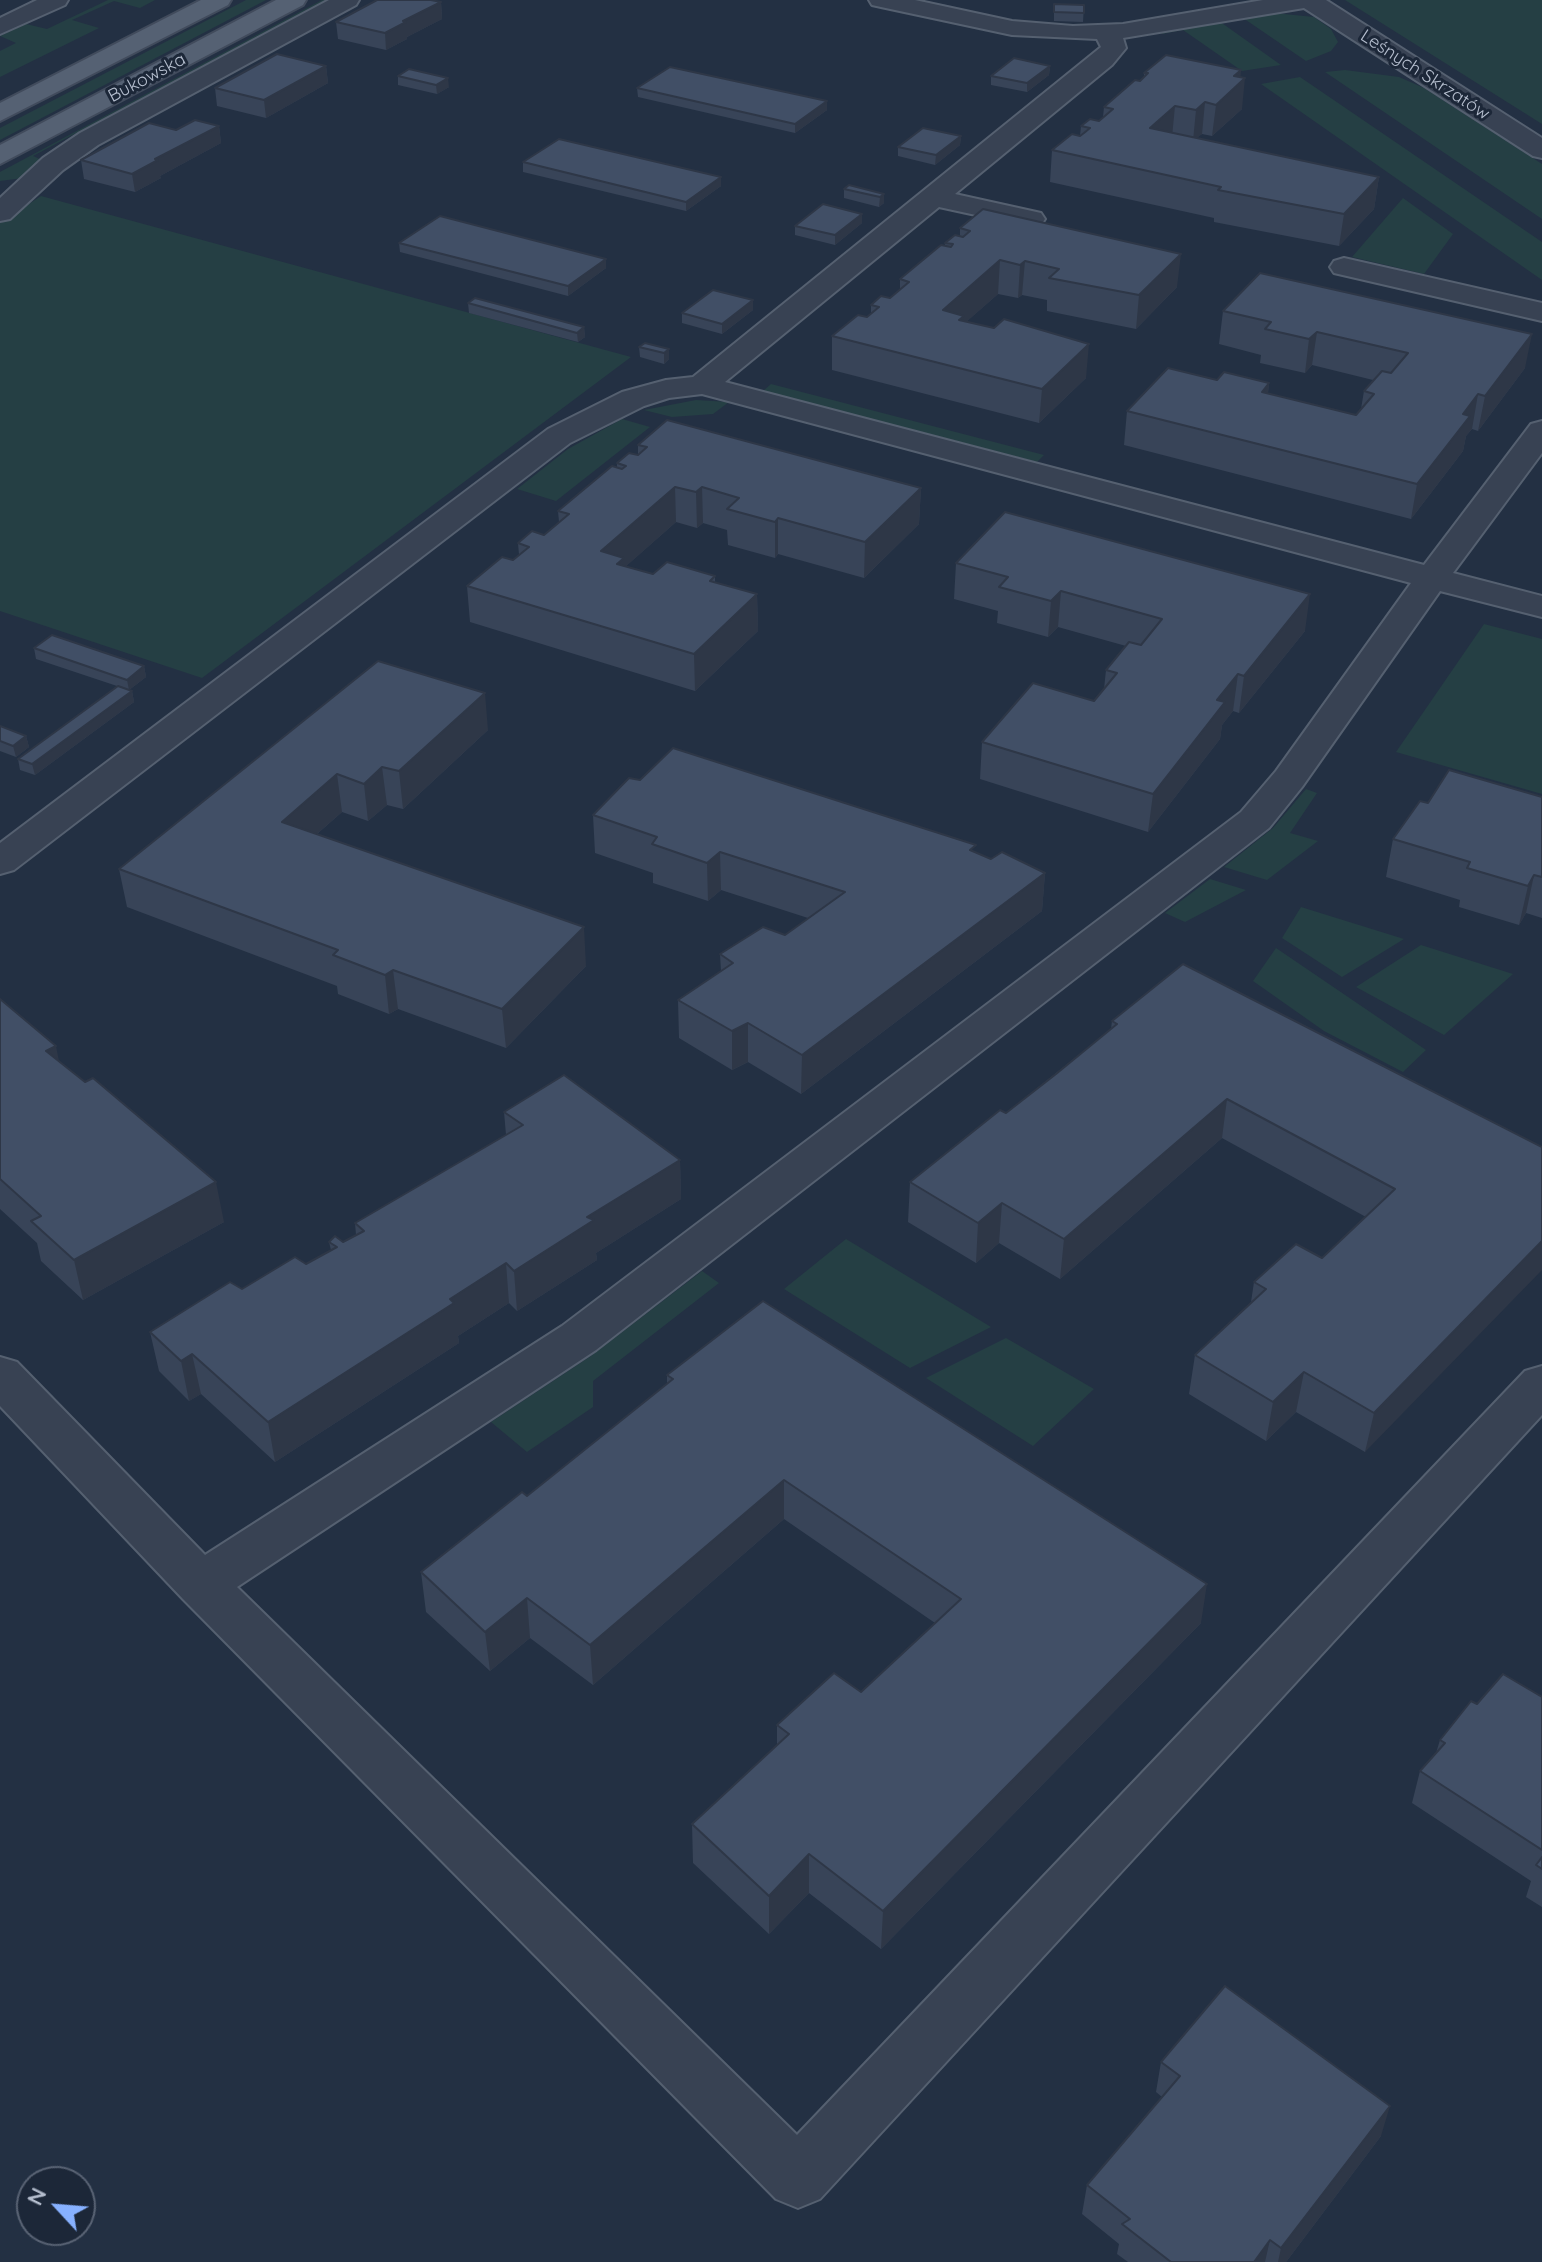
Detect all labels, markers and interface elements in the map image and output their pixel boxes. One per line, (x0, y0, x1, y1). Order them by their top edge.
street label: Leśnych Skrzatów (1356, 25, 1494, 125)
street label: Bukowska (105, 49, 189, 107)
north arrow (16, 2166, 96, 2246)
text: N (20, 2183, 52, 2210)

